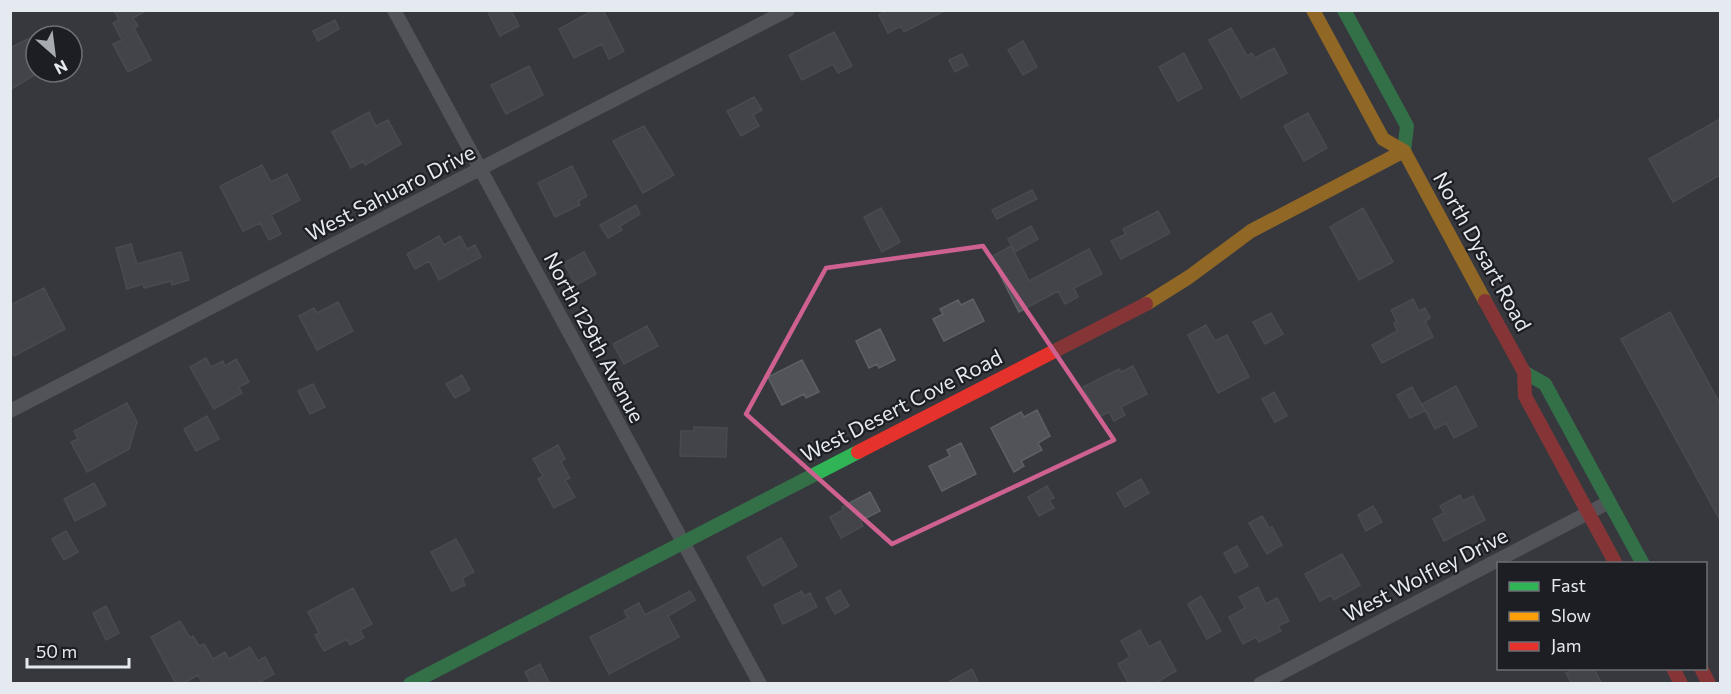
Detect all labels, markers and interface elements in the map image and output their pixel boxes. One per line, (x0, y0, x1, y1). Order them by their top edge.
north arrow (24, 24, 84, 84)
text: N (52, 56, 71, 79)
street label: West Sahuaro Drive (301, 139, 479, 245)
street label: North Dysart Road (1429, 167, 1537, 335)
street label: North 129th Avenue (539, 248, 651, 426)
street label: West Desert Cove Road (796, 343, 1006, 467)
street label: West Wolfley Drive (1339, 522, 1511, 626)
legend (1497, 562, 1707, 670)
text: Fast (1551, 574, 1586, 596)
text: Slow (1551, 604, 1591, 626)
scale bar (27, 631, 129, 669)
text: Jam (1551, 634, 1581, 656)
text: 50 m (36, 640, 77, 662)

